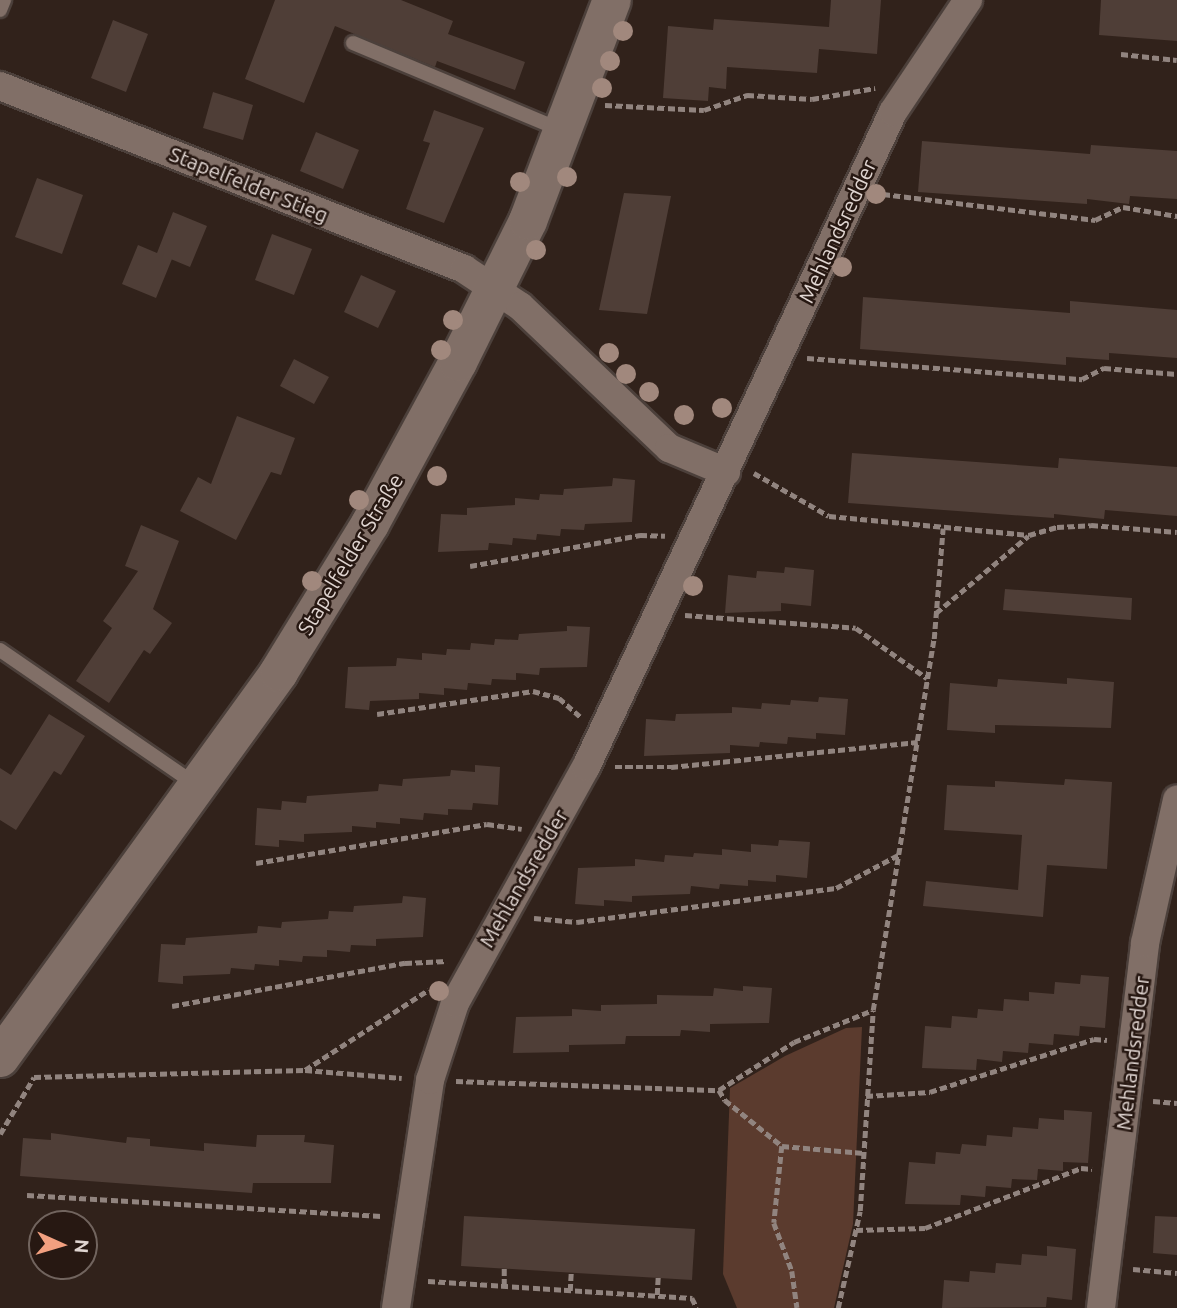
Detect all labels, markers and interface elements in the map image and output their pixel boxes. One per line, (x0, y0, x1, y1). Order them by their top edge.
street label: Stapelfelder Stieg (166, 141, 332, 227)
street label: Mehlandsredder (793, 155, 881, 307)
street label: Stapelfelder Straße (292, 469, 408, 639)
street label: Mehlandsredder (473, 804, 573, 952)
street label: Mehlandsredder (1110, 974, 1154, 1132)
north arrow (28, 1210, 98, 1280)
text: N (70, 1238, 93, 1254)

